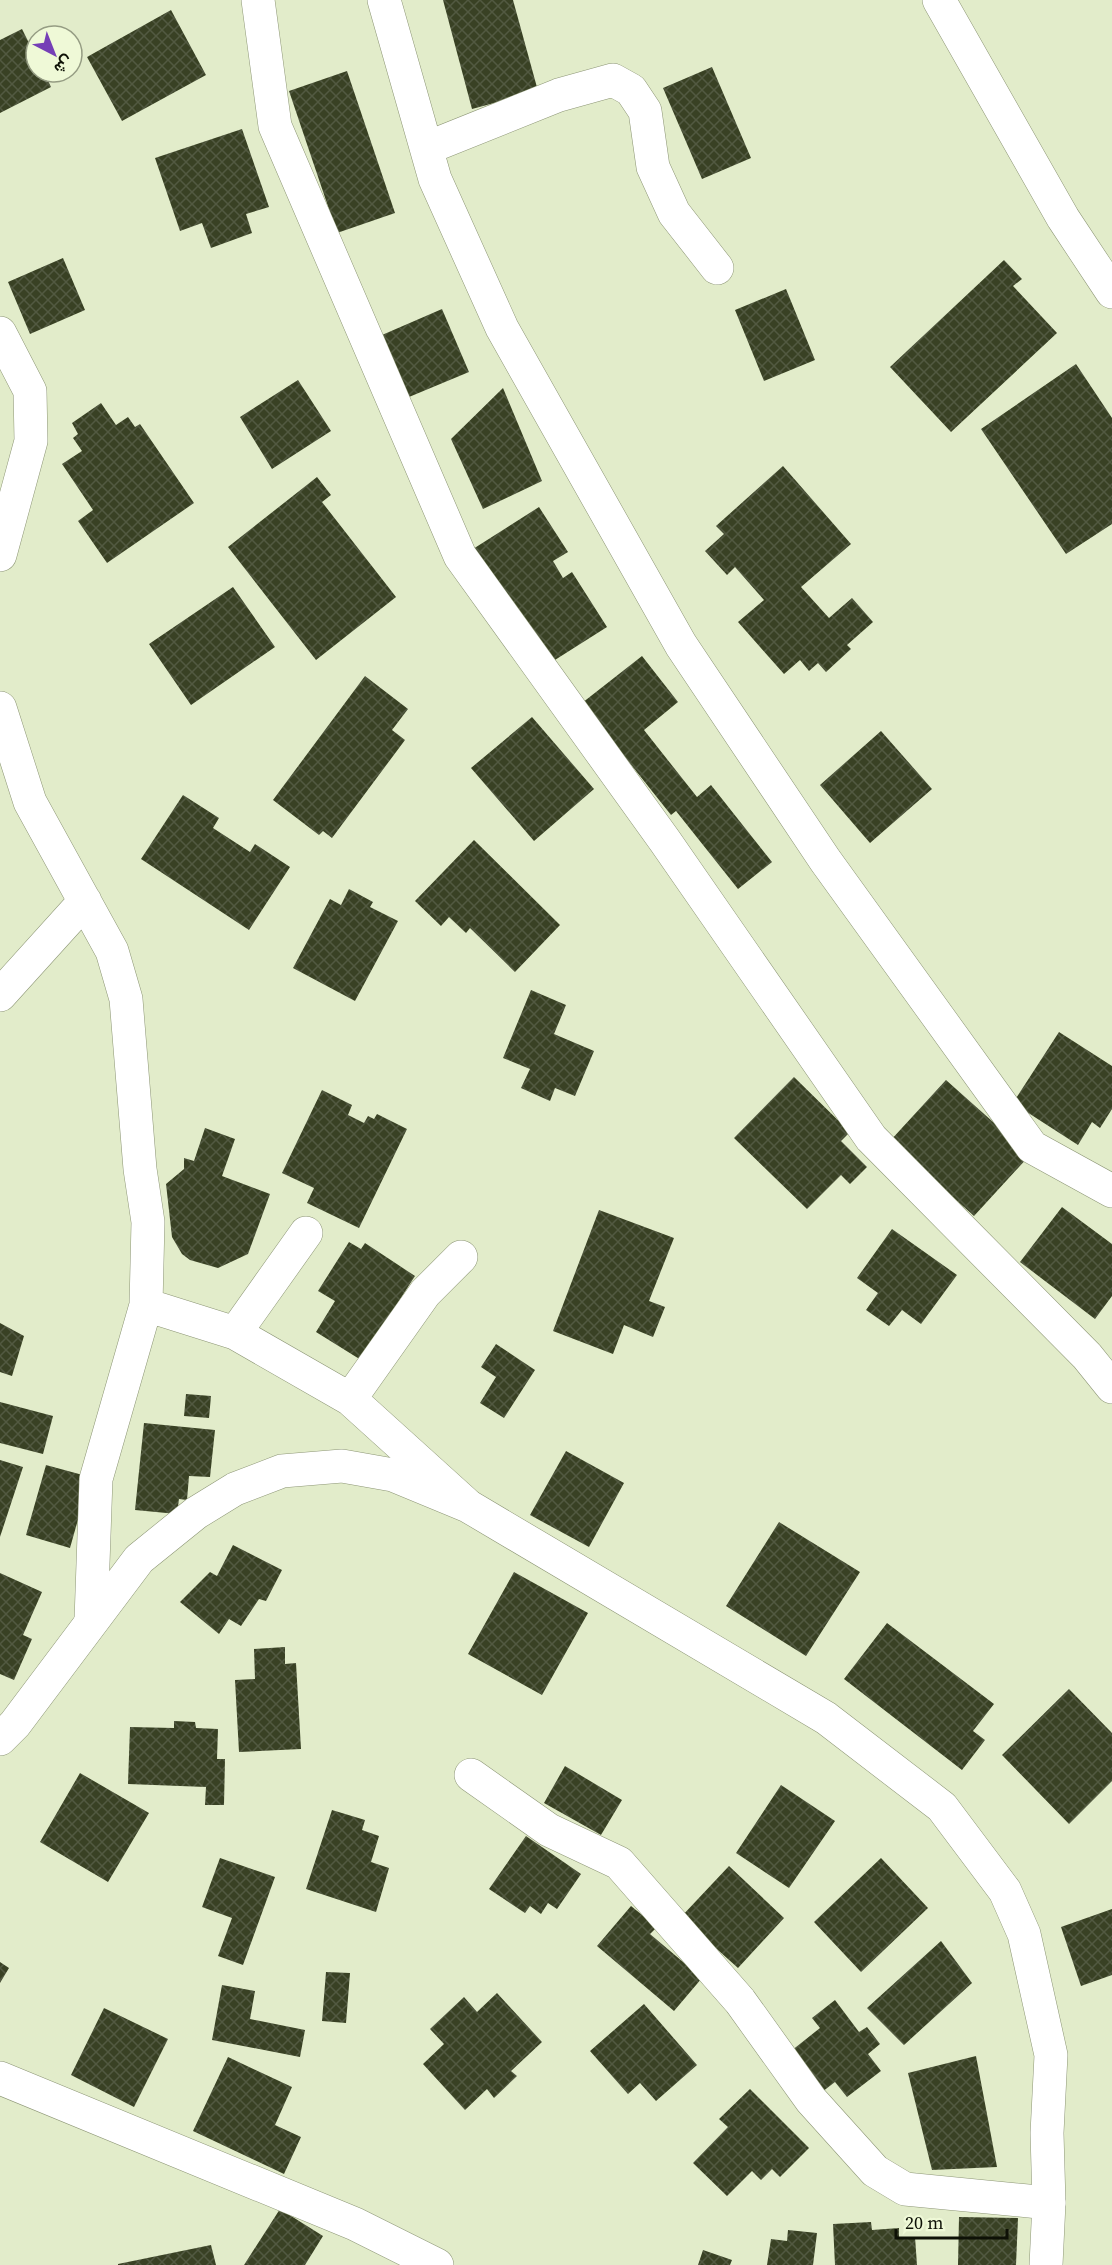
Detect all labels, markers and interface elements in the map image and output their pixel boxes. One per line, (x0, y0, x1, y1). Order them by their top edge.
north arrow (24, 24, 84, 84)
text: ش (50, 51, 79, 80)
scale bar (896, 2202, 1007, 2240)
text: 20 m (905, 2210, 943, 2235)

